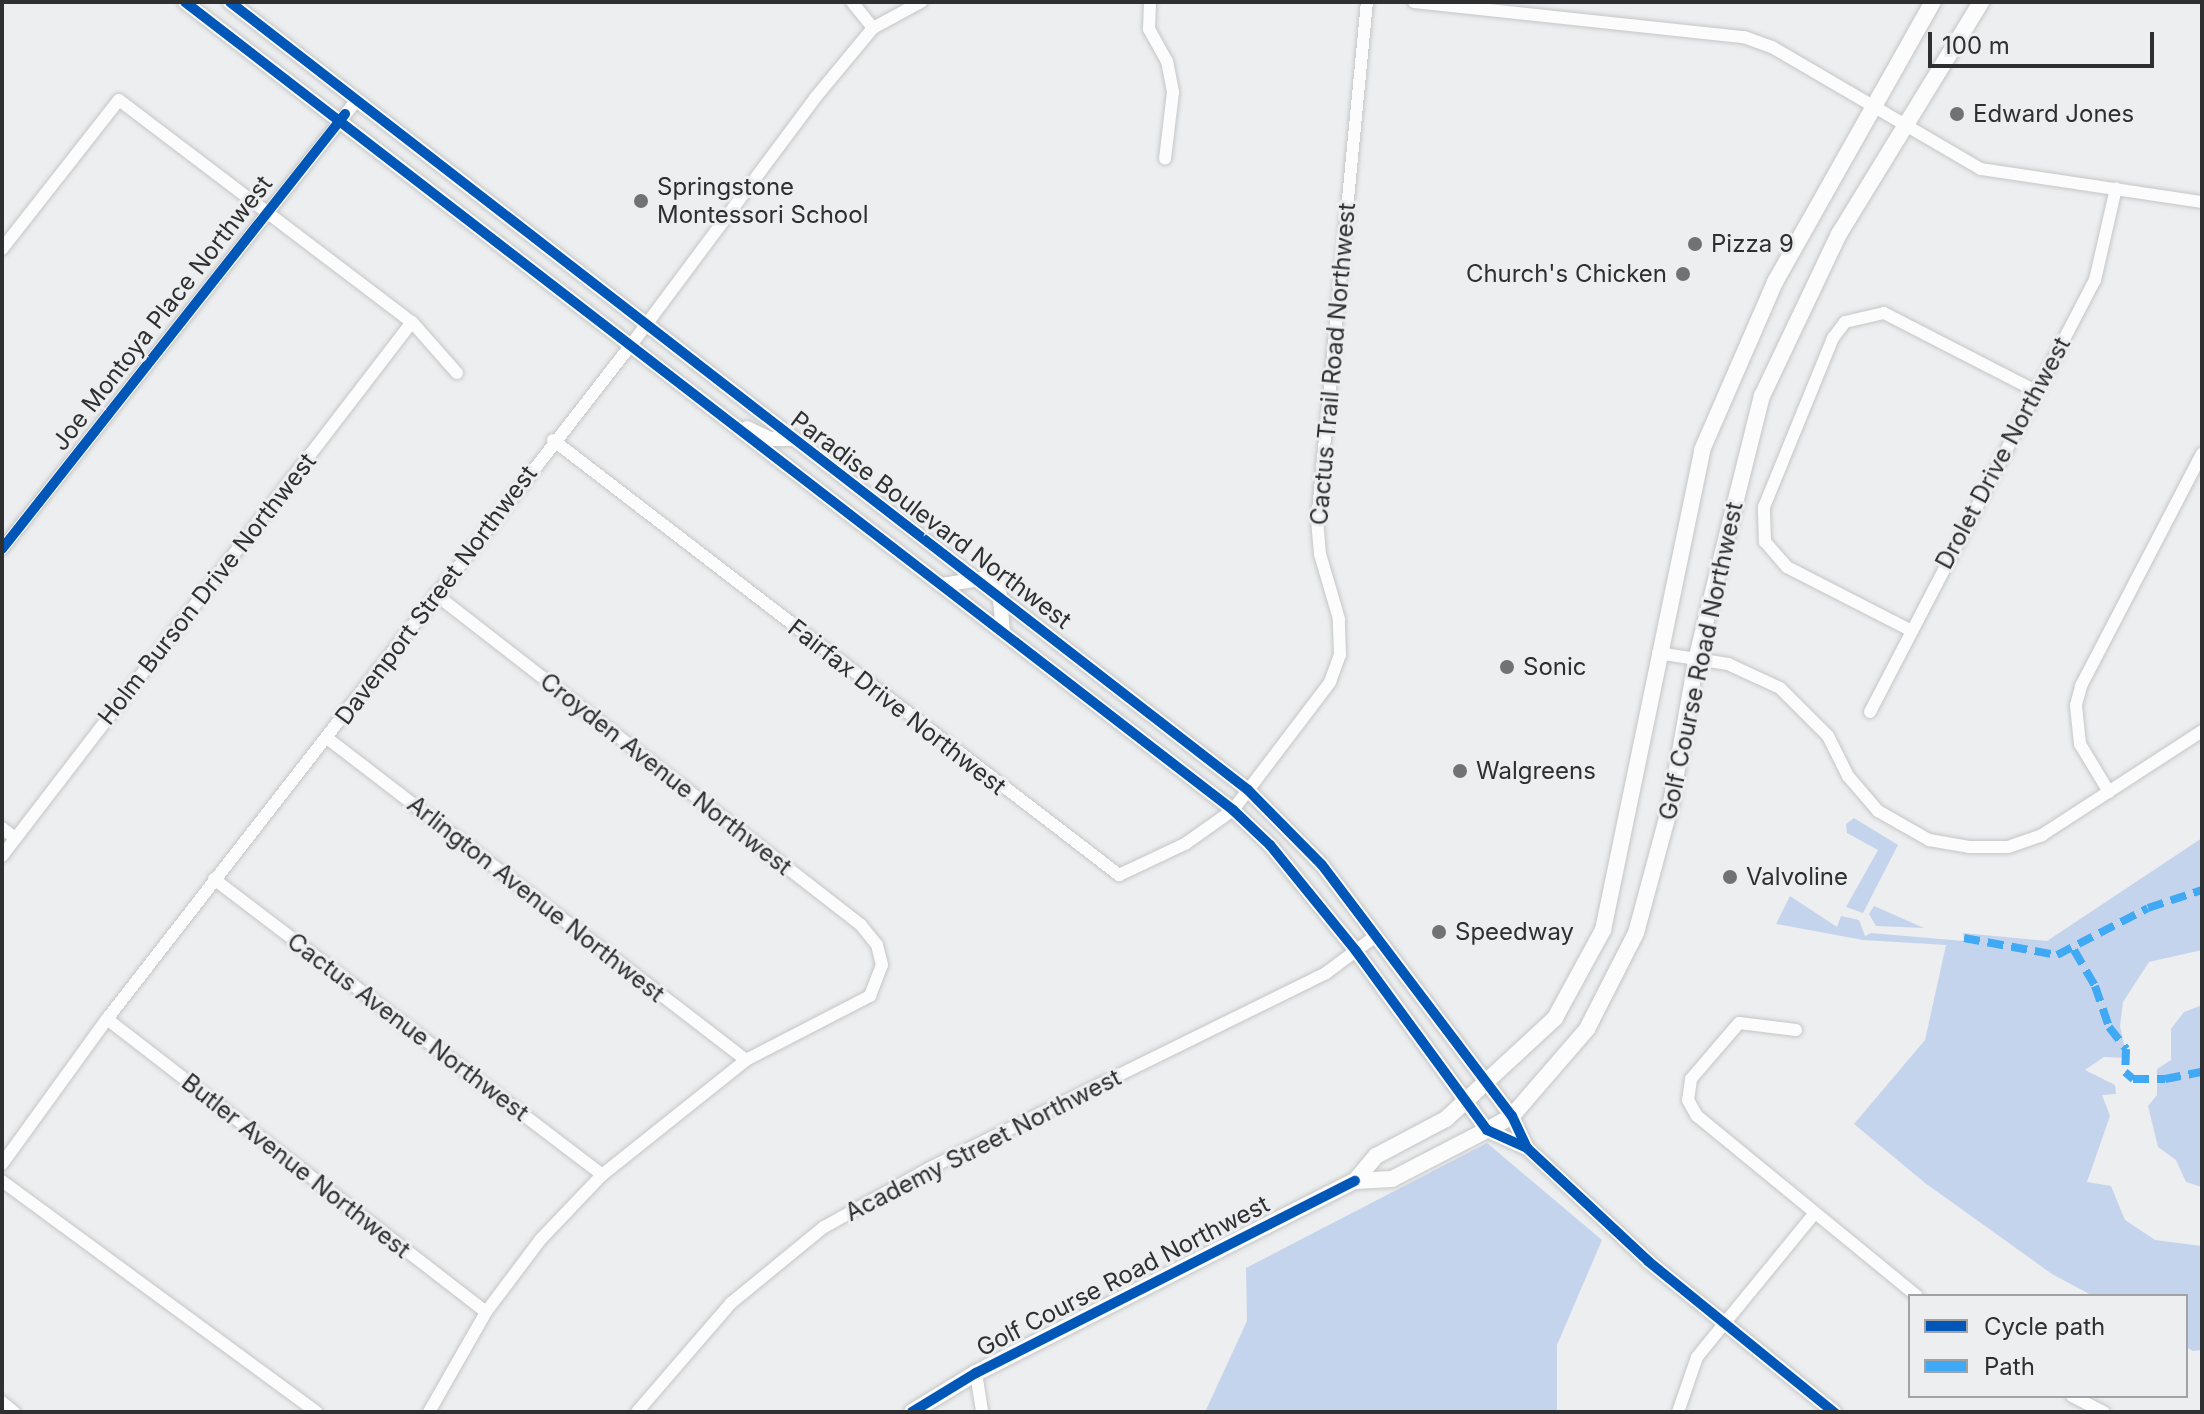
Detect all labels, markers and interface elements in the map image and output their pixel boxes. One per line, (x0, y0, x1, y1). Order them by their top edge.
scale bar (1932, 16, 2158, 66)
text: 100 m (1942, 31, 2010, 60)
place label: Edward Jones (1973, 100, 2134, 128)
marker: Edward Jones (1948, 105, 1966, 123)
street label: Joe Montoya Place Northwest (46, 170, 278, 456)
place label: Springstone Montessori School (657, 173, 868, 229)
marker: Springstone Montessori School (632, 192, 650, 210)
street label: Cactus Trail Road Northwest (1305, 202, 1361, 526)
place label: Pizza 9 (1711, 230, 1794, 258)
marker: Pizza 9 (1686, 235, 1704, 253)
place label: Church's Chicken (1466, 260, 1667, 288)
marker: Church's Chicken (1674, 265, 1692, 283)
street label: Drolet Drive Northwest (1930, 332, 2076, 574)
street label: Paradise Boulevard Northwest (785, 405, 1077, 635)
street label: Holm Burson Drive Northwest (92, 447, 322, 731)
street label: Davenport Street Northwest (329, 460, 543, 730)
street label: Golf Course Road Northwest (1653, 499, 1749, 823)
street label: Fairfax Drive Northwest (783, 613, 1011, 801)
place label: Sonic (1523, 653, 1586, 681)
marker: Sonic (1498, 658, 1516, 676)
street label: Croyden Avenue Northwest (534, 667, 798, 881)
place label: Walgreens (1476, 757, 1596, 785)
marker: Walgreens (1451, 762, 1469, 780)
street label: Arlington Avenue Northwest (402, 790, 670, 1008)
place label: Valvoline (1746, 863, 1848, 891)
marker: Valvoline (1721, 868, 1739, 886)
place label: Speedway (1455, 918, 1574, 946)
marker: Speedway (1430, 923, 1448, 941)
street label: Cactus Avenue Northwest (282, 927, 534, 1127)
street label: Academy Street Northwest (840, 1063, 1126, 1227)
street label: Butler Avenue Northwest (176, 1068, 416, 1264)
street label: Golf Course Road Northwest (972, 1189, 1274, 1363)
legend (1908, 1294, 2188, 1398)
text: Cycle path (1984, 1312, 2105, 1341)
text: Path (1984, 1352, 2035, 1381)

